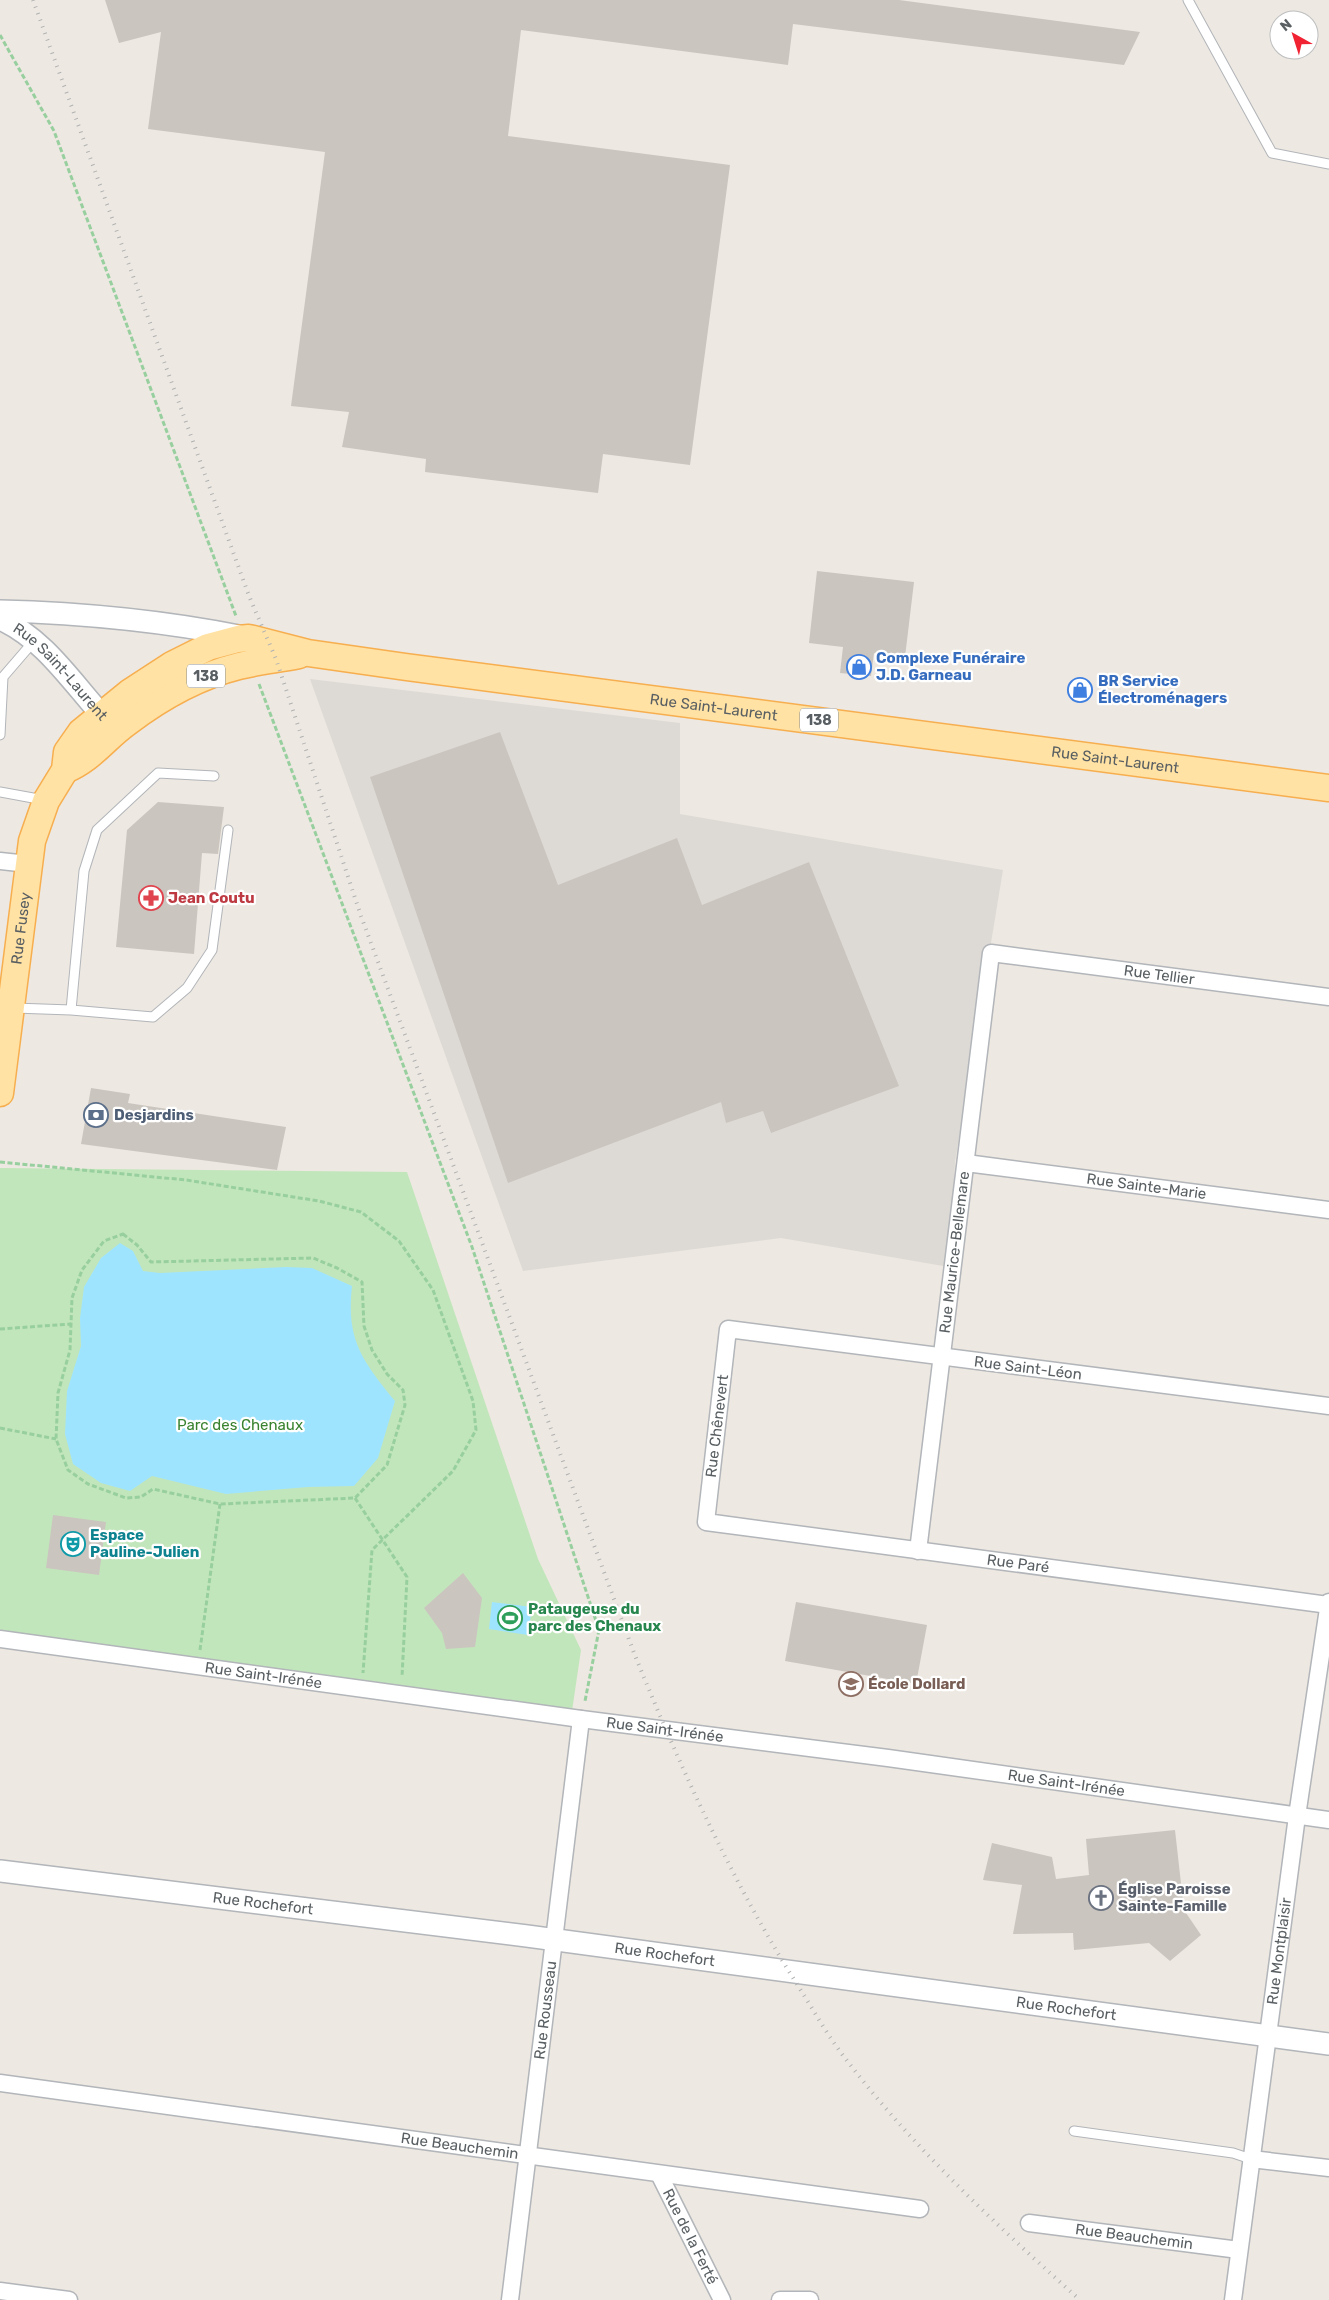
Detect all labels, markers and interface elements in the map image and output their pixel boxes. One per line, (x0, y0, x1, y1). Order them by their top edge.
north arrow (1269, 10, 1319, 60)
text: N (1277, 16, 1295, 35)
street label: Rue Saint-Laurent (10, 619, 111, 724)
place label: Complexe Funéraire J.D. Garneau (876, 649, 1025, 684)
shop icon: Complexe Funéraire J.D. Garneau (846, 654, 872, 680)
road number: 138 (187, 664, 225, 688)
place label: BR Service Électroménagers (1098, 672, 1227, 707)
shop icon: BR Service Électroménagers (1067, 677, 1093, 703)
street label: Rue Saint-Laurent (649, 690, 779, 725)
road number: 138 (800, 708, 838, 732)
street label: Rue Saint-Laurent (1050, 743, 1180, 777)
pharmacy icon: Jean Coutu (138, 885, 164, 911)
place label: Jean Coutu (168, 889, 255, 907)
street label: Rue Fusey (7, 891, 34, 965)
street label: Rue Tellier (1123, 961, 1196, 988)
bank icon: Desjardins (83, 1102, 109, 1128)
place label: Desjardins (114, 1106, 194, 1124)
street label: Rue Maurice-Bellemare (936, 1170, 973, 1334)
street label: Rue Sainte-Marie (1086, 1170, 1207, 1203)
street label: Rue Saint-Léon (973, 1352, 1083, 1384)
street label: Rue Chênevert (702, 1373, 732, 1479)
park label: Parc des Chenaux (177, 1416, 303, 1434)
place label: Espace Pauline-Julien (90, 1526, 199, 1561)
theatre icon: Espace Pauline-Julien (60, 1531, 86, 1557)
street label: Rue Paré (986, 1551, 1050, 1577)
place label: Pataugeuse du parc des Chenaux (528, 1600, 661, 1635)
sports icon: Pataugeuse du parc des Chenaux (497, 1605, 523, 1631)
street label: Rue Saint-Irénée (204, 1658, 323, 1692)
school or university icon: École Dollard (838, 1671, 864, 1697)
place label: École Dollard (868, 1675, 966, 1693)
street label: Rue Saint-Irénée (605, 1713, 725, 1746)
street label: Rue Saint-Irénée (1007, 1766, 1126, 1800)
place label: Église Paroisse Sainte-Famille (1118, 1880, 1231, 1915)
church icon: Église Paroisse Sainte-Famille (1088, 1885, 1114, 1911)
street label: Rue Rochefort (212, 1888, 314, 1919)
street label: Rue Montplaisir (1263, 1896, 1295, 2006)
street label: Rue Rochefort (614, 1939, 716, 1970)
street label: Rue Rousseau (530, 1960, 560, 2061)
street label: Rue Rochefort (1015, 1993, 1117, 2024)
street label: Rue Beauchemin (400, 2129, 520, 2163)
street label: Rue de la Ferté (659, 2186, 722, 2287)
street label: Rue Beauchemin (1074, 2220, 1194, 2253)

